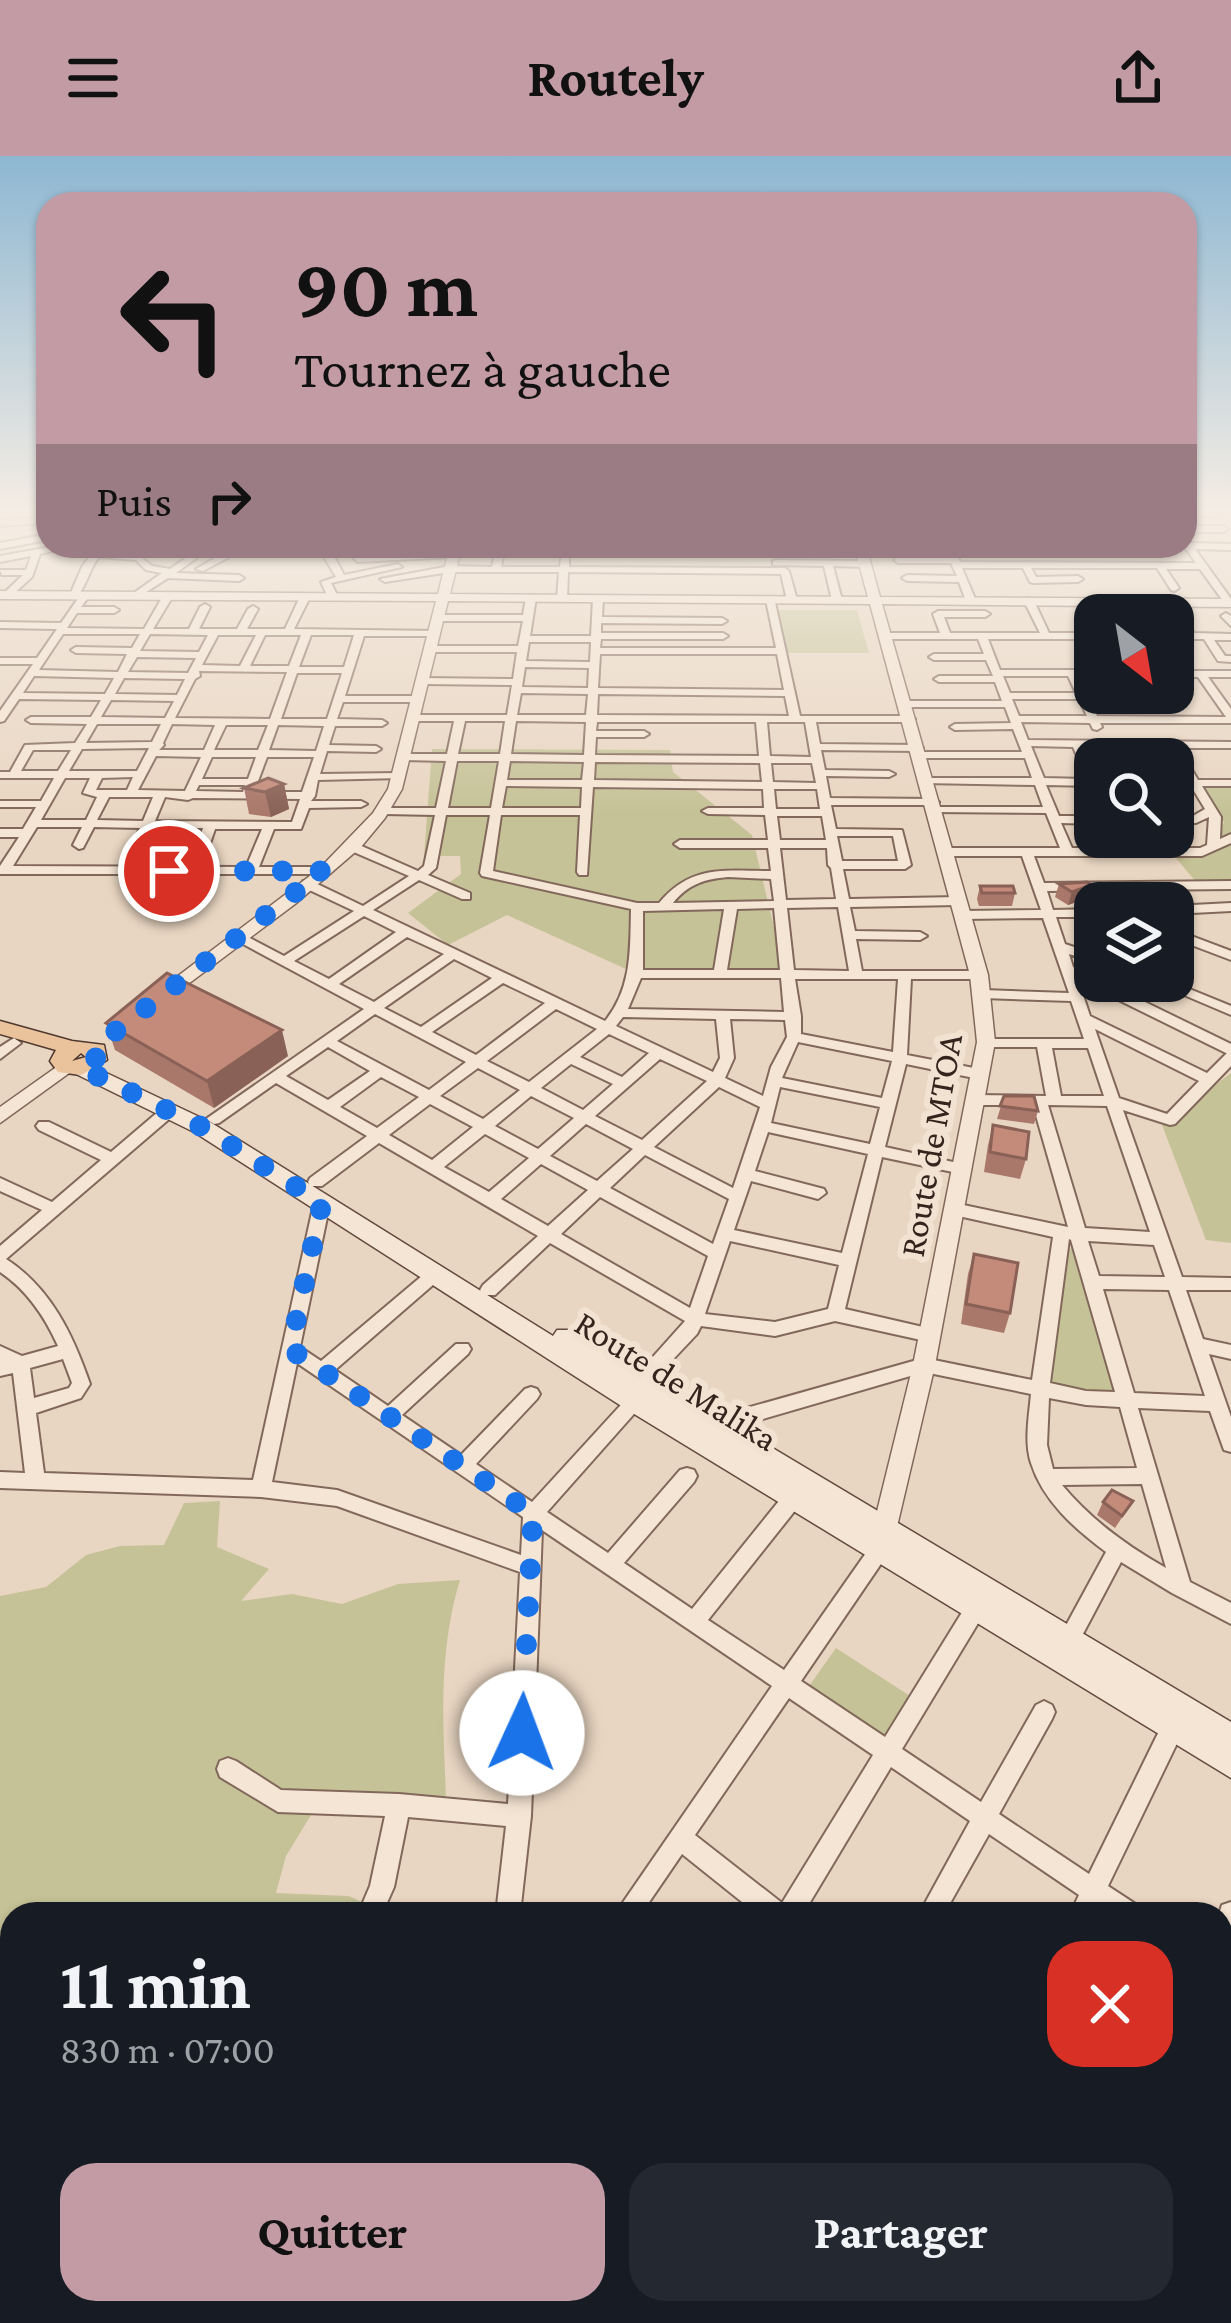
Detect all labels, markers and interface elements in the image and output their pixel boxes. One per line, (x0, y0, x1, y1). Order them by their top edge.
icon: menu (60, 45, 126, 111)
icon: share (1105, 45, 1171, 111)
text: Routely (527, 48, 704, 108)
icon: left (96, 240, 252, 396)
text: 90 m (294, 241, 478, 334)
text: Tournez à gauche (294, 339, 671, 399)
icon: right (196, 468, 262, 534)
text: Puis (96, 476, 172, 526)
north arrow (1074, 594, 1194, 714)
map controls (1074, 594, 1194, 1002)
button: search (1074, 738, 1194, 858)
pin (118, 820, 220, 922)
icon: arrive (136, 838, 202, 904)
button: layers (1074, 882, 1194, 1002)
street label: Route de MTOA (892, 1030, 970, 1260)
street label: Route de Malika (568, 1303, 785, 1459)
position arrow (459, 1670, 585, 1796)
button: close (1047, 1941, 1173, 2067)
text: 11 min (60, 1943, 251, 2023)
text: 830 m · 07:00 (60, 2028, 275, 2071)
button: Quitter (60, 2163, 605, 2301)
button: Partager (629, 2163, 1173, 2301)

